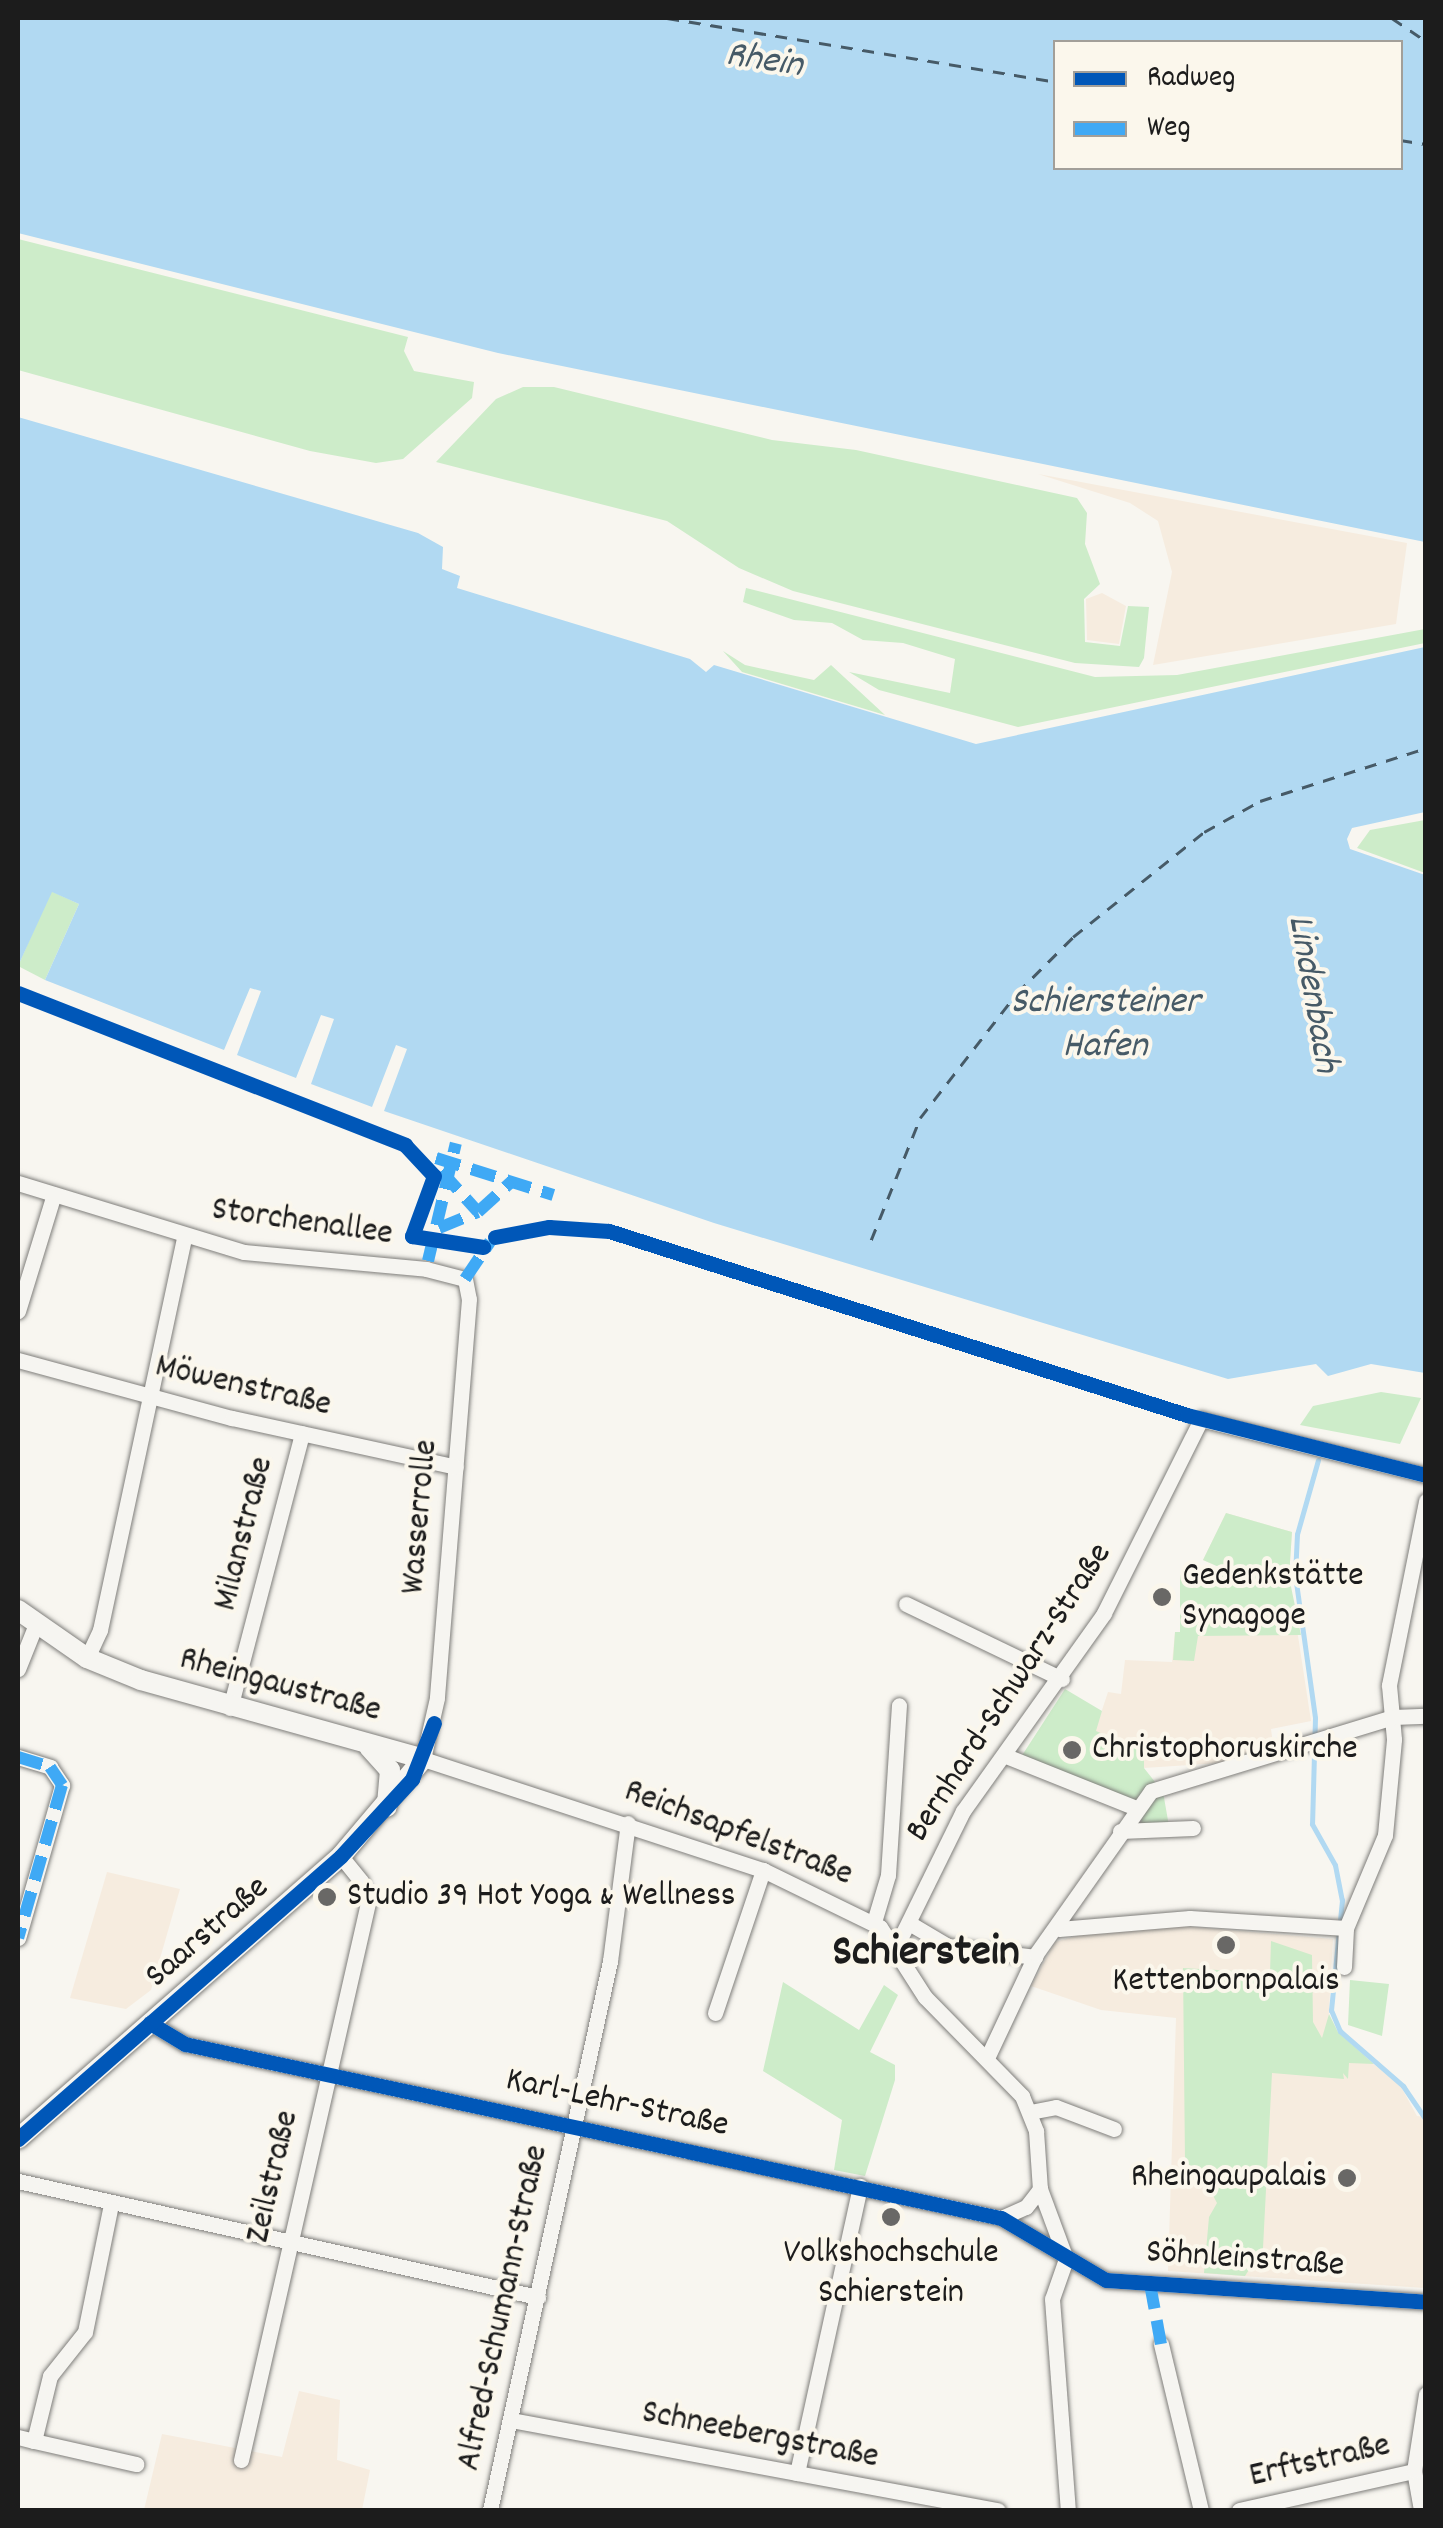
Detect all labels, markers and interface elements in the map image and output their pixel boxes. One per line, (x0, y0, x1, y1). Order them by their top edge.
water label: Rhein (722, 33, 806, 91)
legend (1053, 40, 1403, 170)
text: Radweg (1147, 58, 1235, 101)
text: Weg (1147, 108, 1191, 151)
water label: Lindenbach (1275, 912, 1347, 1076)
water label: Schiersteiner Hafen (1010, 981, 1200, 1070)
street label: Storchenallee (209, 1190, 395, 1256)
street label: Möwenstraße (151, 1346, 335, 1428)
street label: Wasserrolle (393, 1438, 449, 1596)
street label: Milanstraße (206, 1453, 284, 1615)
street label: Bernhard-Schwarz-Straße (898, 1536, 1122, 1850)
place label: Gedenkstätte Synagoge (1182, 1556, 1364, 1638)
marker: Gedenkstätte Synagoge (1151, 1586, 1173, 1608)
street label: Rheingaustraße (175, 1639, 385, 1733)
place label: Christophoruskirche (1092, 1729, 1358, 1771)
marker: Christophoruskirche (1061, 1739, 1083, 1761)
street label: Reichsapfelstraße (618, 1771, 858, 1897)
street label: Saarstraße (137, 1868, 279, 1998)
place label: Studio 39 Hot Yoga & Wellness (347, 1876, 736, 1918)
marker: Studio 39 Hot Yoga & Wellness (316, 1886, 338, 1908)
district label: Schierstein (832, 1928, 1020, 1982)
marker: Kettenbornpalais (1215, 1934, 1237, 1956)
place label: Kettenbornpalais (1112, 1961, 1340, 2003)
street label: Karl-Lehr-Straße (502, 2060, 732, 2148)
street label: Zeilstraße (238, 2107, 310, 2247)
street label: Alfred-Schumann-Straße (449, 2141, 559, 2475)
place label: Rheingaupalais (1131, 2157, 1327, 2199)
marker: Rheingaupalais (1336, 2167, 1358, 2189)
marker: Volkshochschule Schierstein (880, 2206, 902, 2228)
street label: Söhnleinstraße (1144, 2232, 1346, 2288)
place label: Volkshochschule Schierstein (783, 2233, 999, 2315)
street label: Schneebergstraße (638, 2392, 882, 2480)
street label: Erftstraße (1246, 2425, 1394, 2499)

